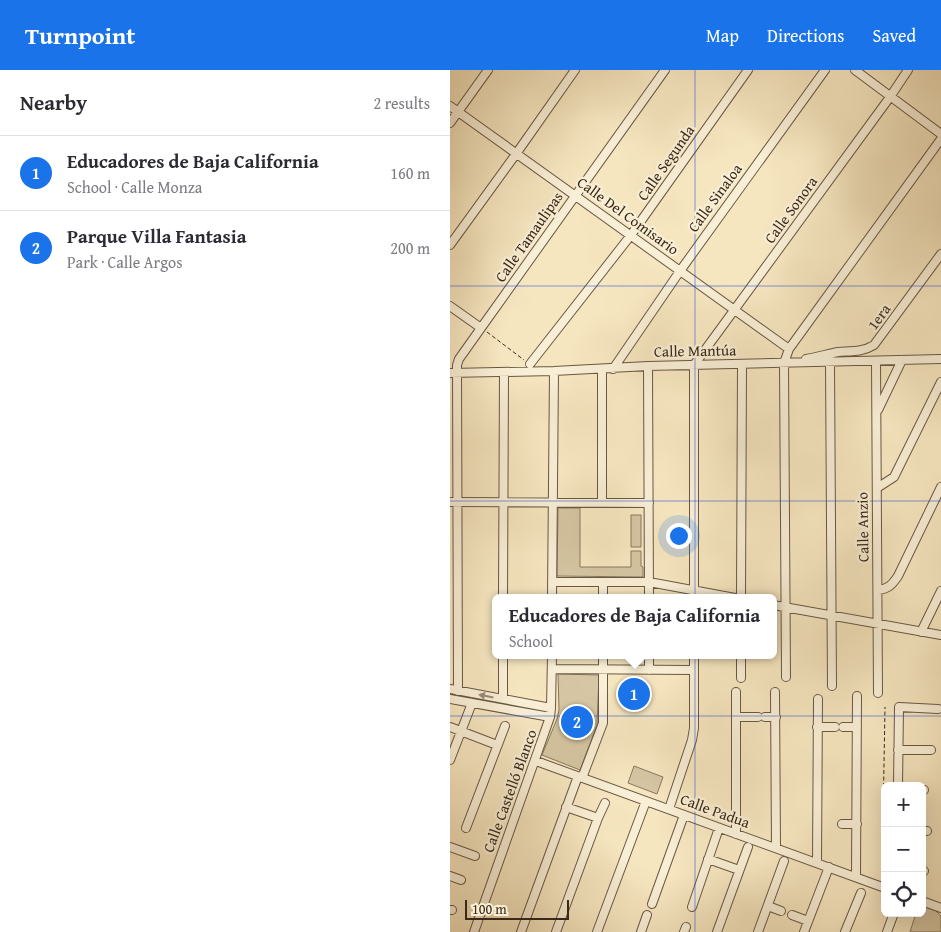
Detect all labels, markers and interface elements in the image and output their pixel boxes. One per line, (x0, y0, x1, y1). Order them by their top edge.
text: Turnpoint (25, 18, 135, 53)
text: Map (706, 22, 739, 49)
text: Directions (767, 22, 844, 49)
text: Saved (872, 22, 916, 49)
text: Nearby (20, 87, 87, 118)
text: 2 results (373, 91, 430, 115)
street label: Calle Segunda (632, 121, 699, 205)
text: Educadores de Baja California (67, 147, 319, 175)
street label: Calle Sinaloa (683, 159, 747, 236)
text: 1 (32, 161, 40, 185)
text: 160 m (390, 161, 430, 185)
street label: Calle Del Comisario (573, 172, 684, 260)
street label: Calle Sonora (759, 172, 822, 248)
text: School · Calle Monza (67, 175, 202, 199)
street label: Calle Tamaulipas (490, 187, 568, 286)
text: Parque Villa Fantasia (67, 222, 246, 250)
text: 2 (32, 236, 40, 260)
text: 200 m (390, 236, 430, 260)
text: Park · Calle Argos (67, 250, 183, 274)
street label: 1era (862, 299, 895, 334)
street label: Calle Mantúa (654, 339, 736, 362)
street label: Calle Anzio (851, 492, 874, 562)
your location (666, 523, 692, 549)
popup (492, 594, 777, 659)
text: Educadores de Baja California (509, 601, 760, 629)
text: School (509, 629, 553, 653)
pin: 1 (618, 675, 650, 713)
one-way arrow (479, 692, 494, 700)
pin: 2 (561, 703, 593, 741)
street label: Calle Castelló Blanco (478, 726, 542, 855)
map controls (881, 782, 926, 917)
button: + (881, 782, 926, 827)
street label: Calle Padua (678, 788, 753, 833)
button: − (881, 827, 926, 872)
button: locate (881, 872, 926, 917)
scale bar (465, 897, 569, 920)
text: 100 m (472, 899, 507, 919)

